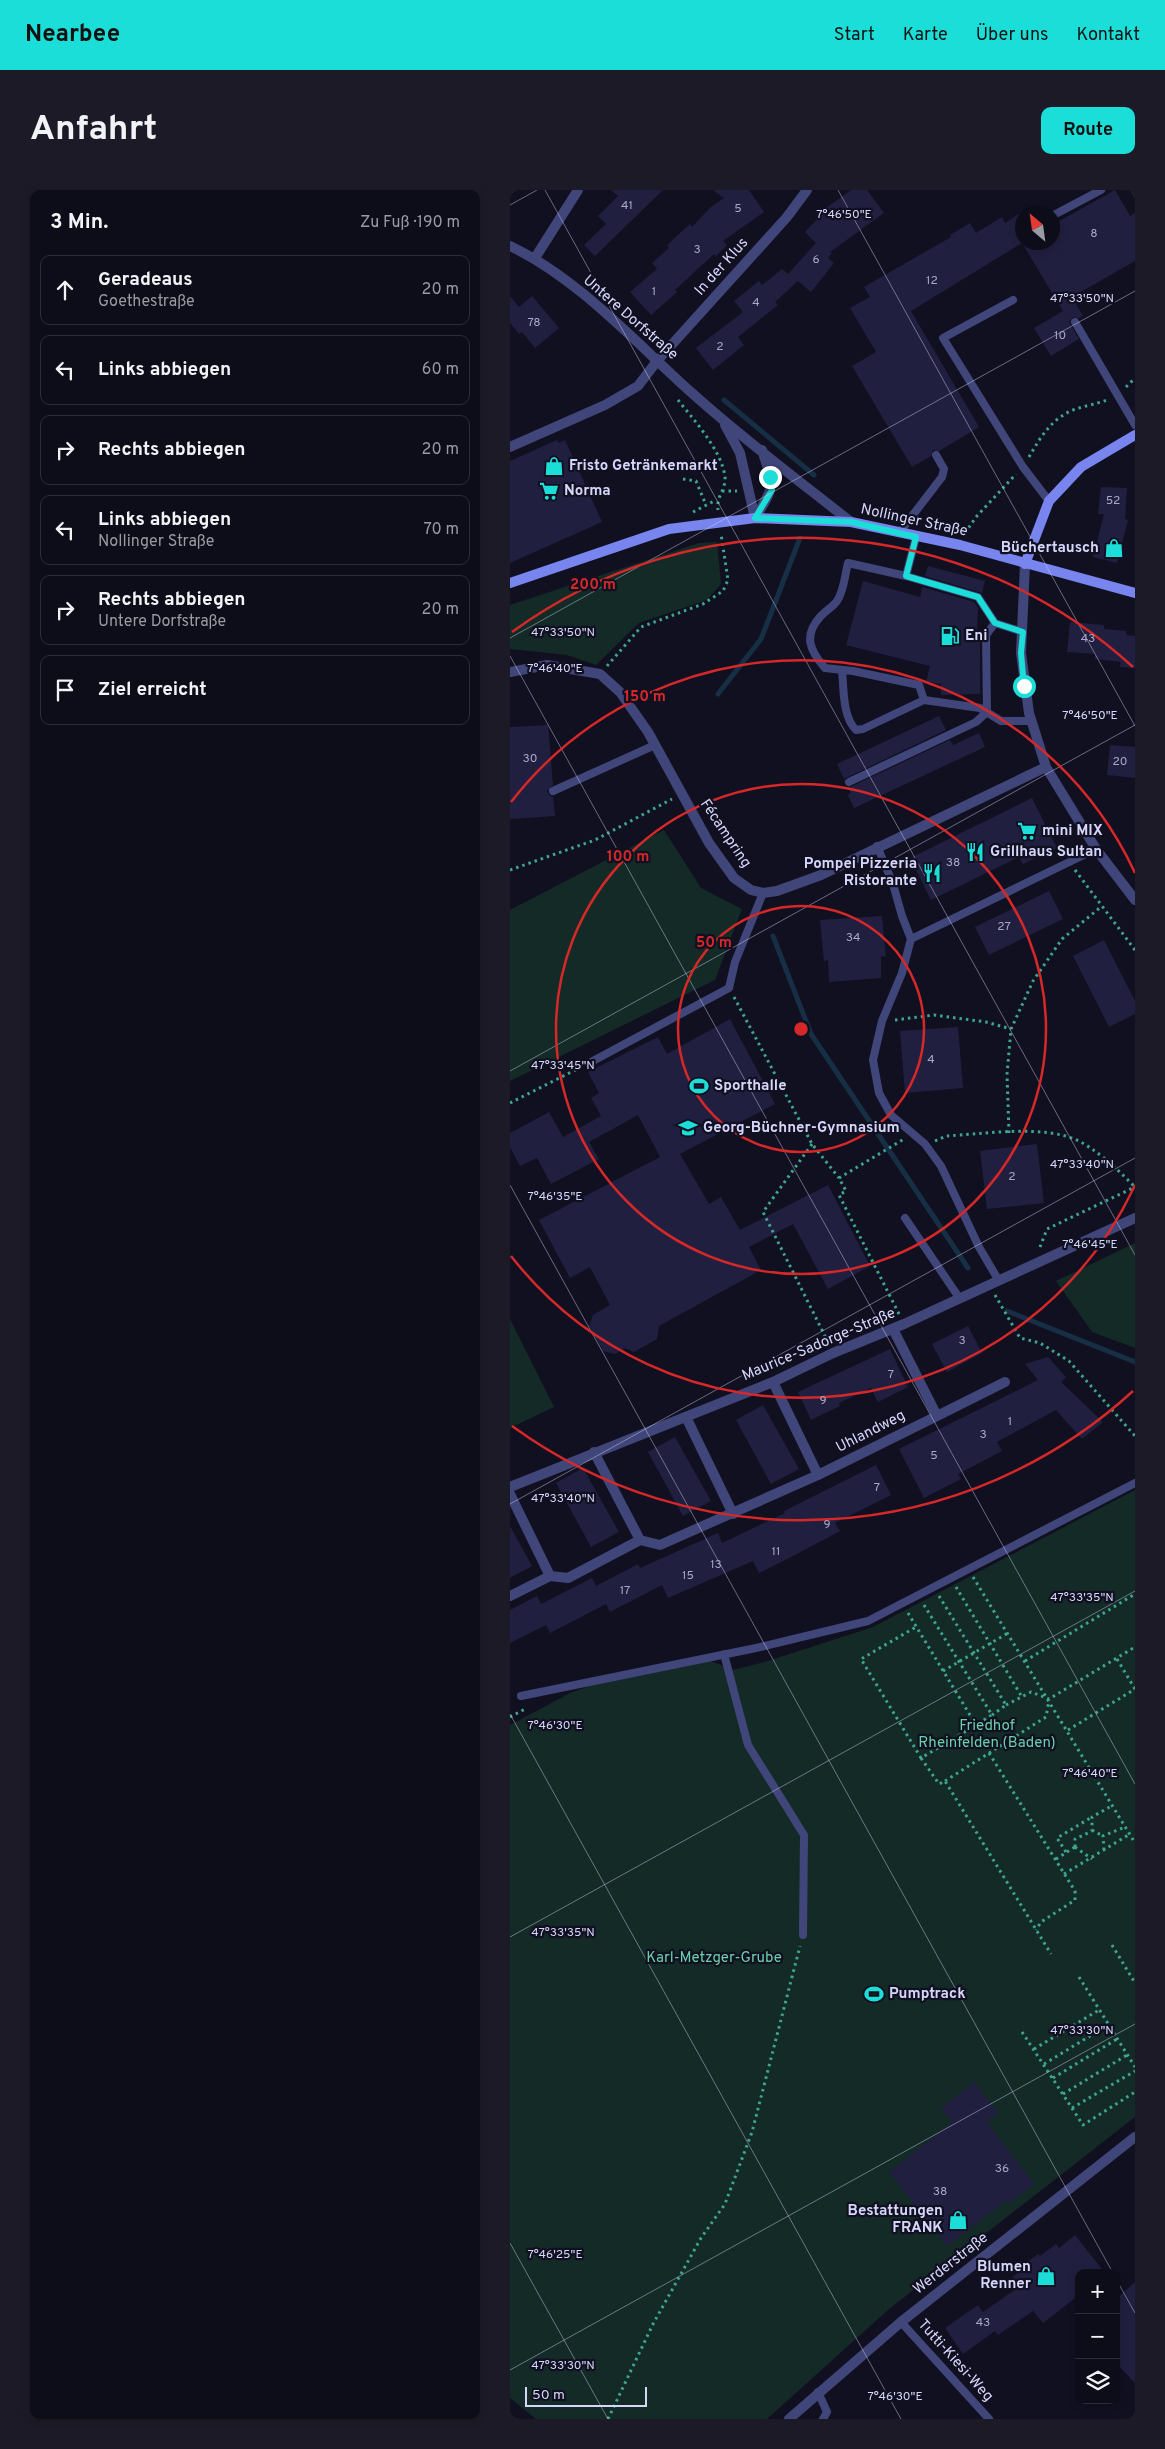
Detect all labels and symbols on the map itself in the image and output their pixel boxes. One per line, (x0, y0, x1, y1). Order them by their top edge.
house number: 41 (621, 198, 633, 214)
house number: 5 (734, 201, 742, 217)
north arrow (1015, 205, 1060, 250)
text: 7°46'50"E (816, 207, 872, 223)
house number: 8 (1090, 226, 1098, 242)
street label: In der Klus (691, 234, 753, 300)
house number: 3 (693, 242, 701, 258)
house number: 6 (812, 252, 820, 268)
street label: Untere Dorfstraße (578, 271, 682, 365)
house number: 12 (926, 273, 938, 289)
house number: 1 (652, 284, 656, 300)
text: 47°33'50"N (1050, 291, 1114, 307)
house number: 4 (752, 295, 760, 311)
house number: 78 (527, 315, 541, 331)
house number: 10 (1054, 328, 1066, 344)
house number: 2 (716, 339, 724, 355)
shop icon: Fristo Getränkemarkt (543, 455, 565, 477)
place label: Fristo Getränkemarkt (569, 457, 718, 476)
route end (759, 466, 782, 489)
supermarket icon: Norma (538, 480, 560, 502)
place label: Norma (564, 482, 611, 501)
house number: 52 (1106, 493, 1120, 509)
street label: Nollinger Straße (859, 500, 969, 542)
shop icon: Büchertausch (1103, 537, 1125, 559)
place label: Büchertausch (1001, 539, 1099, 558)
text: 200 m (570, 576, 616, 595)
text: 47°33'50"N (531, 625, 595, 641)
fuel station icon: Eni (939, 625, 961, 647)
place label: Eni (965, 627, 987, 646)
house number: 43 (1081, 631, 1095, 647)
text: 7°46'40"E (527, 661, 583, 677)
route start (1013, 675, 1036, 698)
text: 150 m (624, 688, 666, 707)
text: 7°46'50"E (1062, 708, 1118, 724)
house number: 30 (523, 751, 537, 767)
house number: 20 (1112, 754, 1128, 770)
street label: Fécampring (695, 796, 755, 872)
supermarket icon: mini MIX (1016, 820, 1038, 842)
place label: mini MIX (1042, 822, 1103, 841)
restaurant icon: Grillhaus Sultan (964, 841, 986, 863)
place label: Grillhaus Sultan (990, 843, 1102, 862)
text: 100 m (607, 848, 649, 867)
place label: Pompei Pizzeria Ristorante (804, 855, 917, 891)
house number: 38 (946, 855, 960, 871)
restaurant icon: Pompei Pizzeria Ristorante (921, 862, 943, 884)
house number: 27 (997, 919, 1011, 935)
house number: 34 (846, 930, 860, 946)
text: 50 m (696, 934, 732, 953)
centre of rings (792, 1020, 810, 1038)
house number: 4 (927, 1052, 935, 1068)
text: 47°33'45"N (531, 1058, 595, 1074)
sports icon: Sporthalle (688, 1075, 710, 1097)
place label: Sporthalle (714, 1077, 787, 1096)
school or university icon: Georg-Büchner-Gymnasium (677, 1117, 699, 1139)
place label: Georg-Büchner-Gymnasium (703, 1119, 900, 1138)
text: 47°33'40"N (1050, 1157, 1114, 1173)
house number: 2 (1008, 1169, 1016, 1185)
text: 7°46'35"E (527, 1189, 583, 1205)
text: 7°46'45"E (1062, 1237, 1118, 1253)
street label: Maurice-Sadorge-Straße (740, 1304, 898, 1386)
house number: 3 (958, 1333, 966, 1349)
house number: 7 (888, 1367, 894, 1383)
house number: 9 (819, 1393, 827, 1409)
street label: Uhlandweg (833, 1406, 909, 1458)
house number: 1 (1008, 1414, 1012, 1430)
house number: 3 (979, 1427, 987, 1443)
house number: 5 (930, 1448, 938, 1464)
house number: 7 (874, 1480, 880, 1496)
text: 47°33'40"N (531, 1491, 595, 1507)
house number: 9 (823, 1517, 831, 1533)
house number: 11 (772, 1544, 780, 1560)
house number: 13 (710, 1557, 722, 1573)
house number: 15 (682, 1568, 694, 1584)
house number: 17 (620, 1583, 630, 1599)
text: 47°33'35"N (1050, 1590, 1114, 1606)
park label: Friedhof Rheinfelden (Baden) (918, 1717, 1056, 1753)
text: 7°46'30"E (527, 1718, 583, 1734)
text: 7°46'40"E (1062, 1766, 1118, 1782)
text: 47°33'35"N (531, 1925, 595, 1941)
park label: Karl-Metzger-Grube (646, 1949, 782, 1968)
sports icon: Pumptrack (863, 1983, 885, 2005)
place label: Pumptrack (889, 1985, 966, 2004)
text: 47°33'30"N (1050, 2023, 1114, 2039)
house number: 36 (995, 2161, 1009, 2177)
house number: 38 (933, 2184, 947, 2200)
place label: Bestattungen FRANK (847, 2202, 943, 2238)
shop icon: Bestattungen FRANK (947, 2209, 969, 2231)
street label: Werderstraße (910, 2229, 992, 2299)
text: 7°46'25"E (527, 2247, 583, 2263)
place label: Blumen Renner (977, 2258, 1032, 2294)
shop icon: Blumen Renner (1035, 2265, 1057, 2287)
house number: 43 (976, 2315, 990, 2331)
street label: Tutti-Kiesi-Weg (913, 2316, 997, 2406)
text: 47°33'30"N (531, 2358, 595, 2374)
scale bar (525, 2384, 648, 2407)
text: 7°46'30"E (867, 2389, 923, 2405)

